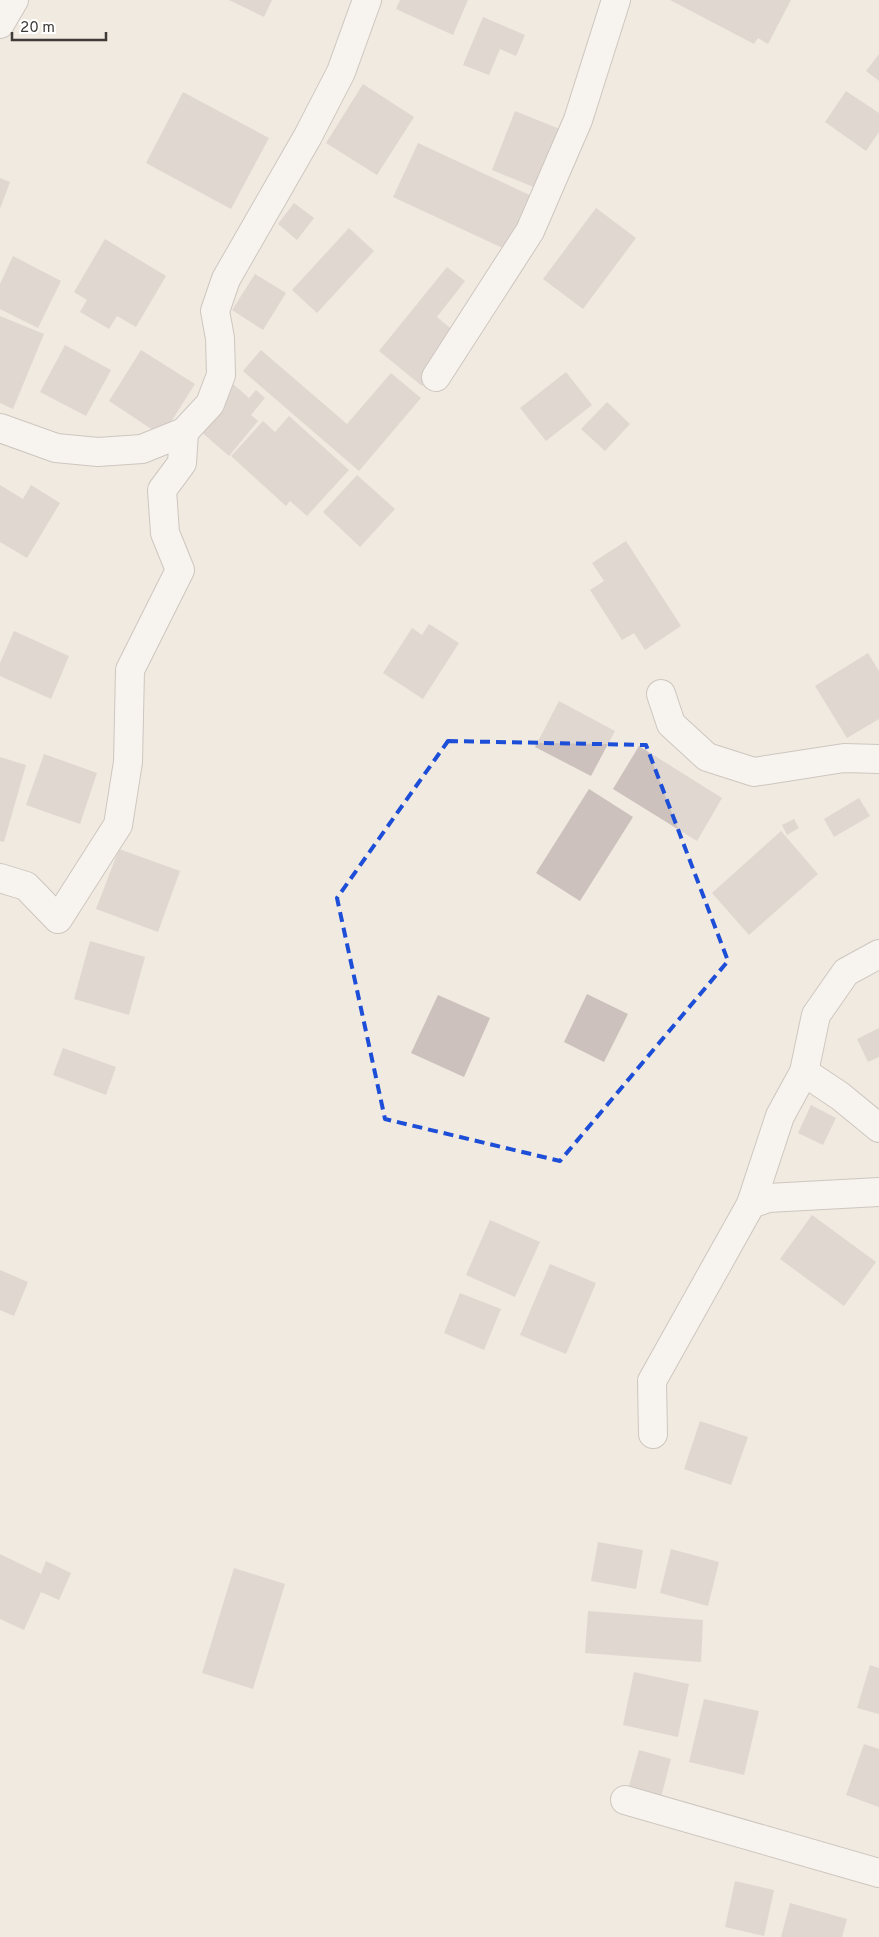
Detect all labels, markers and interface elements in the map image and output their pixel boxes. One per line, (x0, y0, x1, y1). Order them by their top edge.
scale bar (12, 10, 106, 42)
text: 20 m (20, 19, 55, 38)

